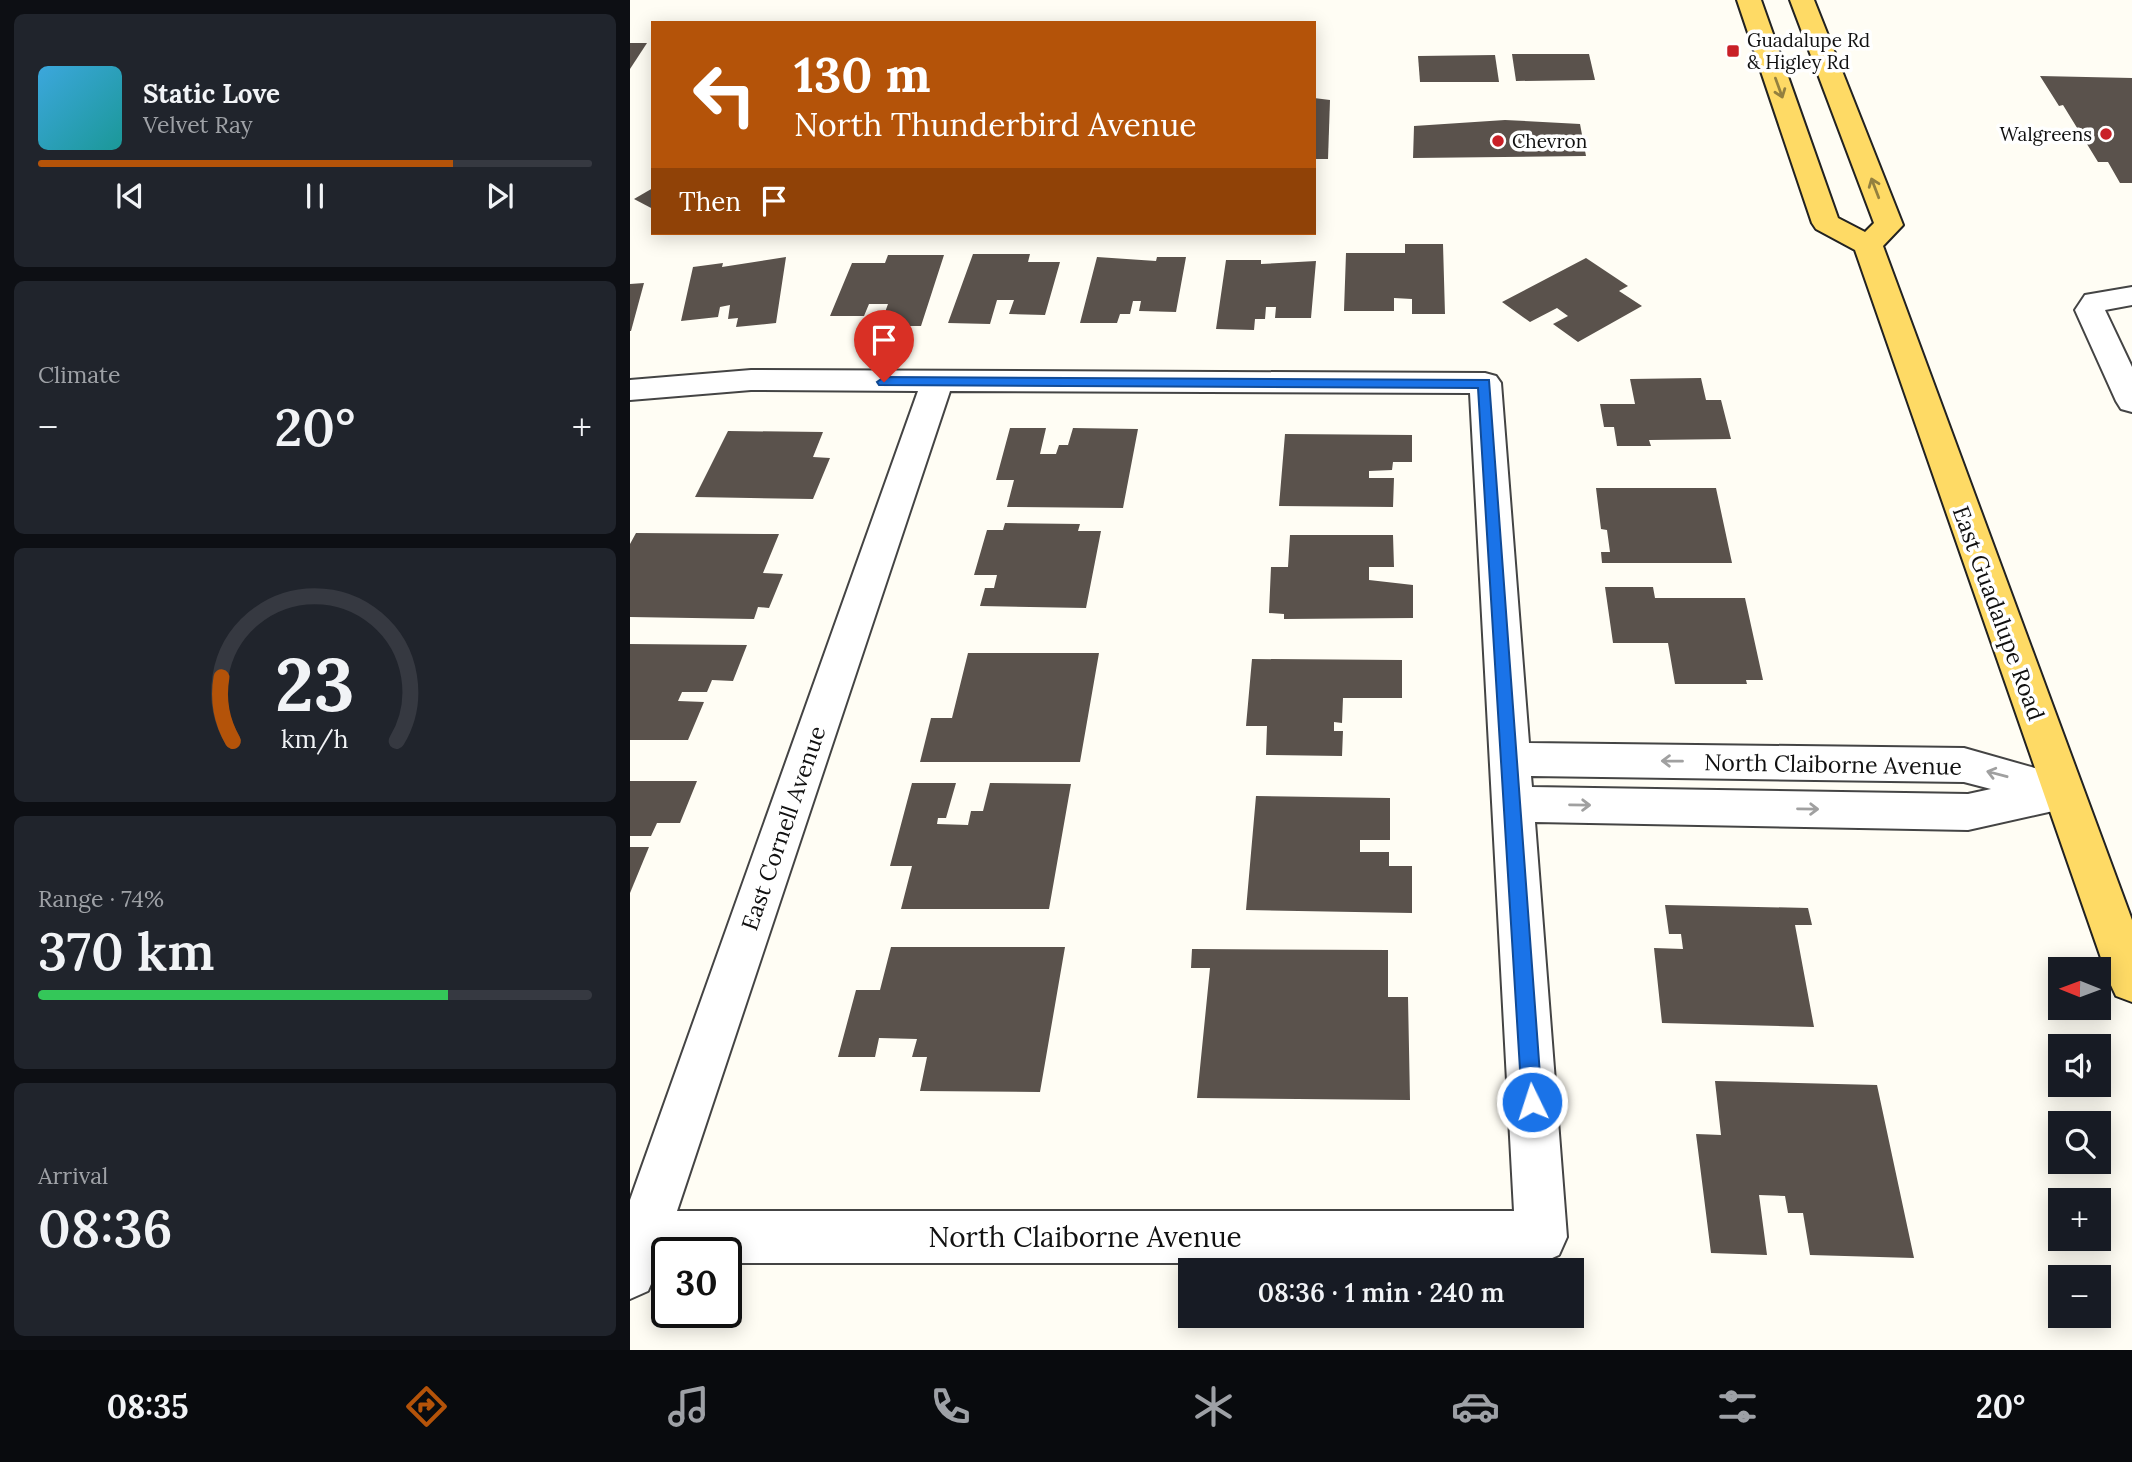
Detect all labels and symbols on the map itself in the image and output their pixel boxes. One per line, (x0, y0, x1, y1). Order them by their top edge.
place label: Guadalupe Rd & Higley Rd (1747, 28, 1870, 74)
marker: Guadalupe Rd & Higley Rd (1725, 43, 1741, 59)
one-way arrow (1774, 76, 1786, 98)
place label: Walgreens (1999, 122, 2092, 146)
marker: Walgreens (2098, 126, 2114, 142)
place label: Chevron (1512, 129, 1587, 153)
marker: Chevron (1490, 133, 1506, 149)
one-way arrow (1867, 178, 1880, 199)
pin (854, 310, 914, 382)
street label: East Guadalupe Road (1947, 502, 2051, 724)
street label: East Cornell Avenue (734, 722, 832, 934)
street label: North Claiborne Avenue (1704, 747, 1962, 781)
one-way arrow (1661, 754, 1684, 768)
one-way arrow (1986, 767, 2008, 780)
one-way arrow (1568, 798, 1591, 812)
one-way arrow (1796, 802, 1819, 816)
north arrow (2048, 957, 2110, 1020)
position arrow (1495, 1065, 1569, 1139)
street label: North Claiborne Avenue (928, 1219, 1242, 1255)
speed limit sign: 30 (651, 1237, 742, 1328)

